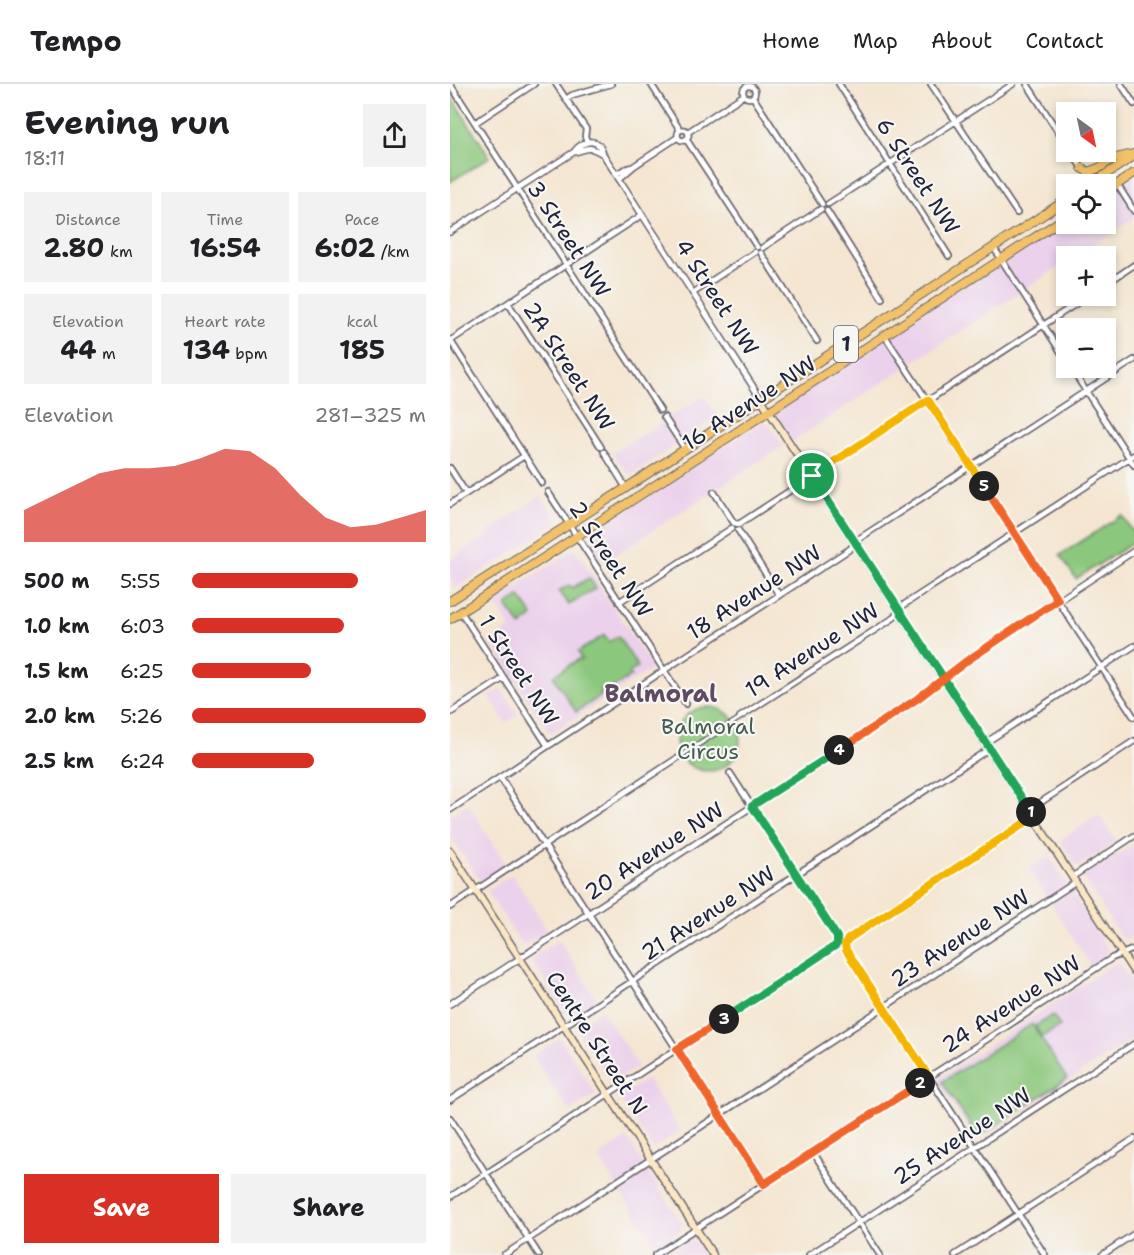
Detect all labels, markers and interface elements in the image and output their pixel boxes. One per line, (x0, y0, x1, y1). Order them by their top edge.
text: Tempo (30, 22, 122, 60)
text: Home (762, 27, 820, 55)
text: Map (853, 27, 898, 55)
text: About (931, 27, 992, 55)
text: Contact (1025, 27, 1104, 55)
text: Evening run (24, 100, 230, 145)
north arrow (1056, 102, 1116, 162)
map controls (1056, 102, 1116, 378)
button: share (363, 104, 426, 167)
street label: 6 Street NW (870, 112, 966, 240)
text: 18:11 (24, 145, 65, 171)
button: locate (1056, 174, 1116, 234)
street label: 3 Street NW (521, 175, 617, 303)
text: Distance (55, 209, 121, 230)
text: Time (207, 209, 243, 230)
text: Pace (344, 209, 380, 230)
text: 2.80 (43, 230, 105, 265)
text: 16:54 (189, 230, 261, 265)
text: 6:02 (314, 230, 376, 265)
street label: 4 Street NW (669, 233, 765, 361)
text: km (105, 241, 133, 262)
text: /km (376, 241, 410, 262)
button: + (1056, 246, 1116, 306)
street label: 2A Street NW (517, 296, 621, 436)
text: Elevation (52, 311, 124, 332)
text: Heart rate (184, 311, 266, 332)
text: kcal (346, 311, 378, 332)
button: − (1056, 318, 1116, 378)
road number: 1 (834, 326, 858, 362)
text: 44 (60, 332, 97, 367)
text: 134 (182, 332, 230, 367)
text: 185 (339, 332, 385, 367)
text: m (97, 343, 116, 364)
text: bpm (230, 343, 268, 364)
street label: 16 Avenue NW (676, 349, 822, 457)
text: Elevation (24, 402, 114, 428)
text: 281–325 m (314, 402, 426, 428)
pin (786, 450, 837, 501)
icon: arrive (795, 459, 828, 492)
pin: 5 (969, 471, 999, 501)
text: 5 (979, 475, 989, 496)
street label: 2 Street NW (563, 495, 659, 623)
street label: 18 Avenue NW (681, 538, 827, 646)
text: 500 m (24, 568, 90, 594)
text: 5:55 (120, 568, 160, 594)
street label: 19 Avenue NW (739, 596, 885, 704)
street label: 1 Street NW (472, 609, 566, 731)
text: 1.0 km (24, 613, 89, 639)
text: 6:03 (120, 613, 165, 639)
text: 1.5 km (24, 658, 88, 684)
text: 6:25 (120, 658, 164, 684)
district label: Balmoral (605, 678, 717, 710)
text: 2.0 km (24, 703, 95, 729)
text: 5:26 (120, 703, 163, 729)
park label: Balmoral Circus (661, 712, 755, 766)
pin: 4 (824, 735, 854, 765)
text: 4 (833, 739, 845, 760)
text: 2.5 km (24, 748, 94, 774)
text: 6:24 (120, 748, 164, 774)
street label: 20 Avenue NW (579, 795, 729, 907)
pin: 1 (1016, 797, 1046, 827)
text: 1 (1027, 801, 1035, 822)
street label: 21 Avenue NW (636, 859, 780, 967)
street label: 23 Avenue NW (885, 882, 1035, 994)
street label: 24 Avenue NW (936, 948, 1086, 1060)
street label: Centre Street N (540, 966, 654, 1120)
pin: 3 (709, 1004, 739, 1034)
text: 3 (718, 1008, 730, 1029)
pin: 2 (905, 1068, 935, 1098)
street label: 25 Avenue NW (888, 1082, 1036, 1190)
button: Save (24, 1174, 219, 1243)
button: Share (231, 1174, 426, 1243)

